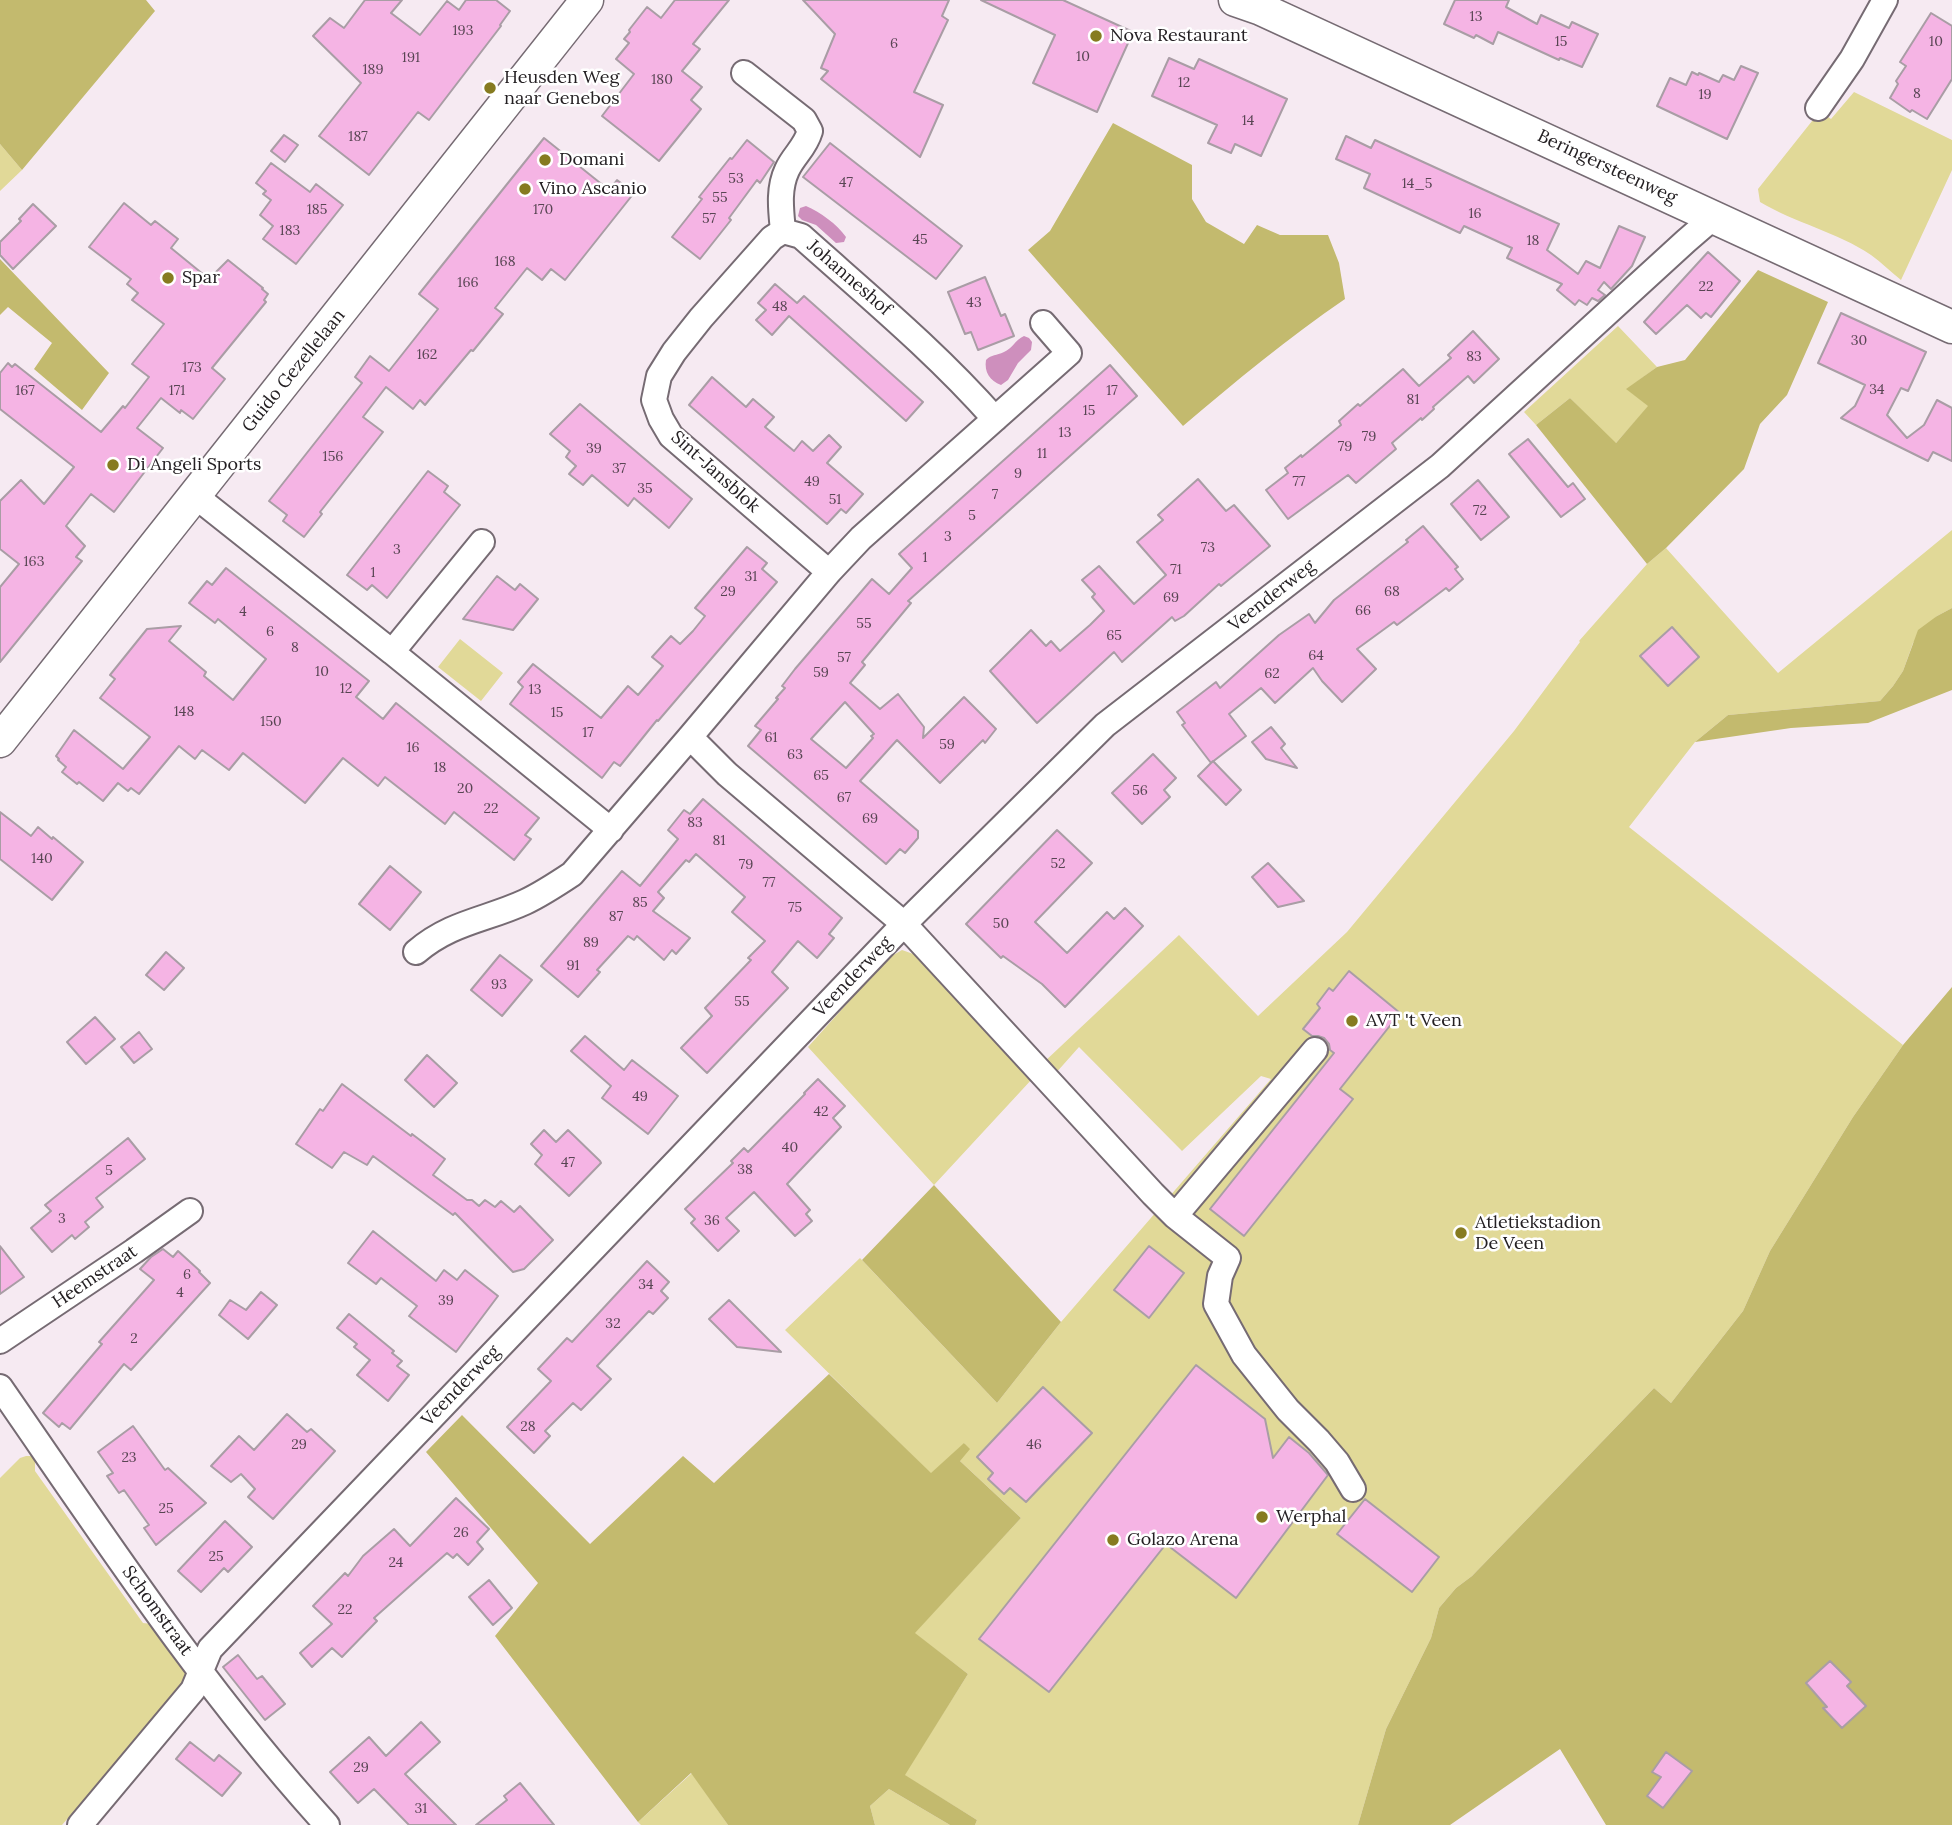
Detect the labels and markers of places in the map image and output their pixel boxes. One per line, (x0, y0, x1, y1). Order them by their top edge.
place label: Nova Restaurant (1110, 25, 1248, 47)
marker: Nova Restaurant (1088, 28, 1104, 44)
place label: Heusden Weg naar Genebos (504, 67, 620, 110)
marker: Heusden Weg naar Genebos (482, 80, 498, 96)
place label: Domani (559, 149, 624, 171)
marker: Domani (537, 152, 553, 168)
place label: Vino Ascanio (539, 178, 647, 200)
marker: Vino Ascanio (517, 181, 533, 197)
place label: Spar (182, 267, 220, 289)
marker: Spar (160, 270, 176, 286)
place label: Di Angeli Sports (127, 454, 261, 476)
marker: Di Angeli Sports (105, 457, 121, 473)
place label: AVT 't Veen (1366, 1010, 1462, 1032)
marker: AVT 't Veen (1344, 1013, 1360, 1029)
place label: Atletiekstadion De Veen (1475, 1212, 1601, 1254)
marker: Atletiekstadion De Veen (1453, 1225, 1469, 1241)
place label: Werphal (1276, 1506, 1346, 1528)
marker: Werphal (1254, 1509, 1270, 1525)
place label: Golazo Arena (1127, 1529, 1239, 1551)
marker: Golazo Arena (1105, 1532, 1121, 1548)

